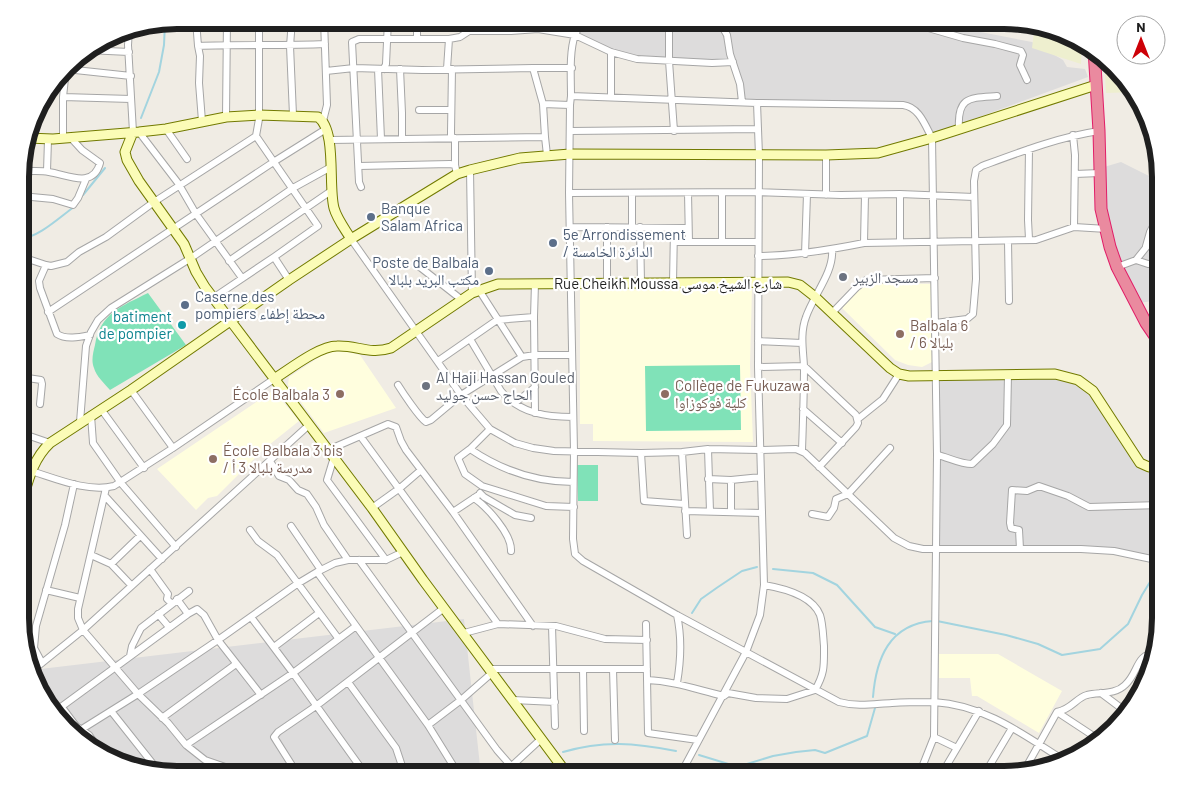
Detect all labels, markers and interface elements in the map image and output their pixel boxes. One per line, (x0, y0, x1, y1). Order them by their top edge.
north arrow (1116, 15, 1166, 65)
text: N (1136, 18, 1146, 35)
place label: Banque Salam Africa (381, 199, 463, 234)
marker: Banque Salam Africa (365, 211, 377, 223)
place label: 5e Arrondissement / الدائرة الخامسة (563, 225, 686, 261)
marker: 5e Arrondissement / الدائرة الخامسة (547, 237, 559, 249)
place label: Poste de Balbala مكتب البريد بلبالا (372, 253, 479, 289)
marker: Poste de Balbala مكتب البريد بلبالا (483, 265, 495, 277)
place label: مسجد الزبير (852, 268, 918, 287)
marker: مسجد الزبير (837, 271, 849, 283)
street label: Rue Cheikh Moussa شارع الشيخ موسى (554, 274, 782, 294)
place label: Caserne des pompiers محطة إطفاء (195, 287, 325, 324)
marker: Caserne des pompiers محطة إطفاء (179, 299, 191, 311)
place label: batiment de pompier (98, 307, 173, 342)
place label: Balbala 6 / بلبالا 6 (910, 316, 968, 351)
marker: batiment de pompier (176, 319, 188, 331)
marker: Balbala 6 / بلبالا 6 (894, 328, 906, 340)
place label: Al Haji Hassan Gouled الحاج حسن جوليد (436, 368, 575, 405)
place label: Collège de Fukuzawa كلية فوكوزاوا (675, 376, 810, 412)
marker: Al Haji Hassan Gouled الحاج حسن جوليد (420, 380, 432, 392)
place label: École Balbala 3 (232, 385, 330, 403)
marker: École Balbala 3 (334, 388, 346, 400)
marker: Collège de Fukuzawa كلية فوكوزاوا (659, 388, 671, 400)
place label: École Balbala 3 bis / مدرسة بلبالا 3 أ (223, 441, 343, 477)
marker: École Balbala 3 bis / مدرسة بلبالا 3 أ (207, 453, 219, 465)

